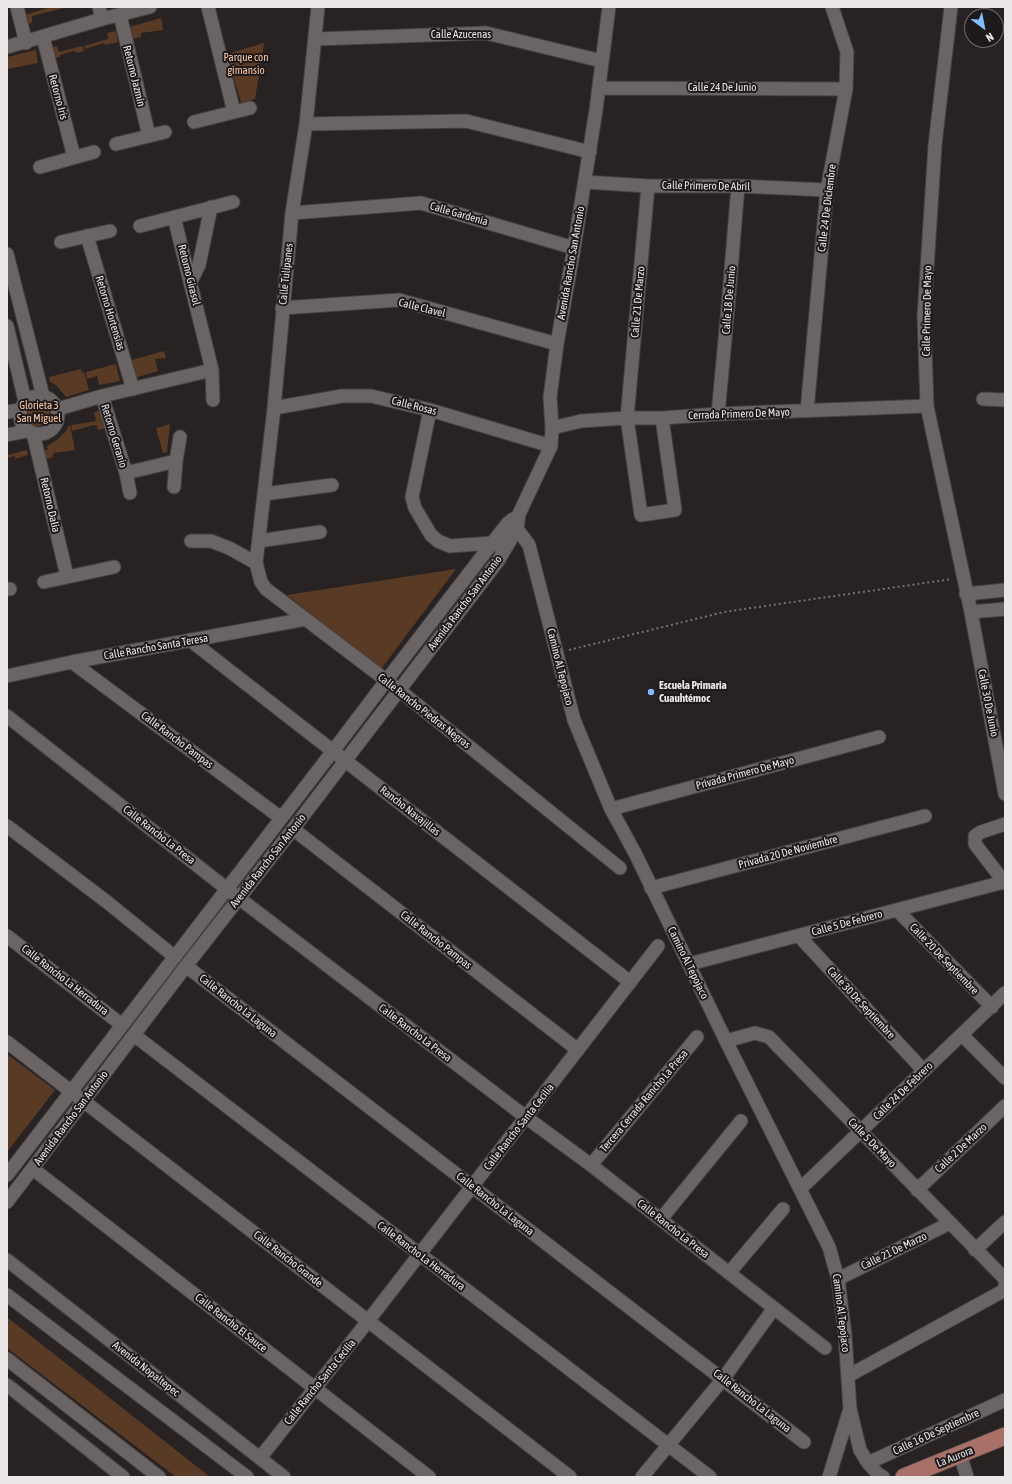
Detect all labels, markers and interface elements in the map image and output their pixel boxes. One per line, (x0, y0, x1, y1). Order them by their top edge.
north arrow (964, 8, 1004, 48)
street label: Calle Azucenas (431, 28, 491, 42)
text: N (984, 31, 996, 44)
street label: Retorno Jazmín (120, 44, 148, 108)
park label: Parque con gimansio (223, 51, 269, 77)
street label: Retorno Iris (46, 73, 70, 121)
street label: Calle 24 De Junio (688, 81, 756, 95)
street label: Calle 24 De Diciembre (815, 163, 839, 253)
street label: Calle Primero De Abril (662, 179, 750, 193)
street label: Calle Gardenia (429, 199, 489, 229)
street label: Avenida Rancho San Antonio (555, 205, 587, 321)
street label: Retorno Girasol (175, 243, 203, 307)
street label: Calle Tulipanes (276, 243, 296, 305)
street label: Calle 18 De Junio (719, 265, 739, 335)
street label: Calle Primero De Mayo (920, 265, 934, 357)
street label: Calle 21 De Marzo (628, 266, 648, 338)
street label: Retorno Hortensias (92, 274, 128, 352)
street label: Calle Clavel (397, 296, 447, 320)
street label: Calle Rosas (390, 394, 438, 418)
park label: Glorieta 3 San Miguel (17, 399, 61, 425)
street label: Retorno Geranio (98, 403, 130, 469)
street label: Cerrada Primero De Mayo (688, 406, 790, 422)
street label: Retorno Dalia (37, 476, 63, 534)
street label: Avenida Rancho San Antonio (425, 553, 505, 653)
street label: Camino Al Tepojaco (544, 627, 576, 707)
street label: Calle Rancho Santa Teresa (103, 631, 209, 663)
street label: Calle 30 De Junio (975, 668, 1001, 738)
street label: Calle Rancho Piedras Negras (375, 671, 473, 751)
place label: Escuela Primaria Cuauhtémoc (659, 679, 727, 705)
marker: Escuela Primaria Cuauhtémoc (646, 687, 656, 697)
street label: Calle Rancho Pampas (138, 709, 216, 771)
street label: Privada Primero De Mayo (694, 754, 796, 792)
street label: Rancho Navajillas (377, 783, 443, 839)
street label: Calle Rancho La Presa (120, 803, 198, 867)
street label: Avenida Rancho San Antonio (227, 812, 309, 910)
street label: Privada 20 De Noviembre (737, 832, 839, 872)
street label: Calle 5 De Febrero (810, 907, 884, 939)
street label: Calle Rancho Pampas (398, 908, 474, 972)
street label: Calle 20 De Septiembre (907, 921, 981, 997)
street label: Camino Al Tepojaco (665, 925, 711, 1001)
street label: Calle Rancho La Herradura (19, 942, 111, 1018)
street label: Calle 30 De Septiembre (824, 964, 898, 1042)
street label: Calle Rancho La Laguna (196, 972, 280, 1040)
street label: Calle Rancho La Presa (376, 1001, 454, 1065)
street label: Tercera Cerrada Rancho La Presa (597, 1047, 691, 1155)
street label: Calle 24 De Febrero (870, 1059, 936, 1123)
street label: Avenida Rancho San Antonio (31, 1068, 111, 1168)
street label: Calle Rancho Santa Cecilia (481, 1081, 557, 1173)
street label: Calle 5 De Mayo (845, 1116, 899, 1170)
street label: Calle 2 De Marzo (932, 1121, 990, 1175)
street label: Calle Rancho La Laguna (453, 1170, 537, 1238)
street label: Calle Rancho La Presa (634, 1197, 712, 1261)
street label: Calle Rancho La Herradura (374, 1219, 468, 1293)
street label: Calle Rancho Grande (251, 1228, 325, 1290)
street label: Calle 21 De Marzo (859, 1229, 929, 1273)
street label: Camino Al Tepojaco (830, 1273, 852, 1353)
street label: Calle Rancho El Sauce (192, 1291, 270, 1355)
street label: Calle Rancho Santa Cecilia (281, 1337, 359, 1427)
street label: Avenida Nopaltepec (110, 1339, 182, 1399)
street label: Calle Rancho La Laguna (710, 1367, 794, 1435)
street label: Calle 16 De Septiembre (891, 1406, 981, 1458)
street label: La Aurora (935, 1444, 975, 1470)

